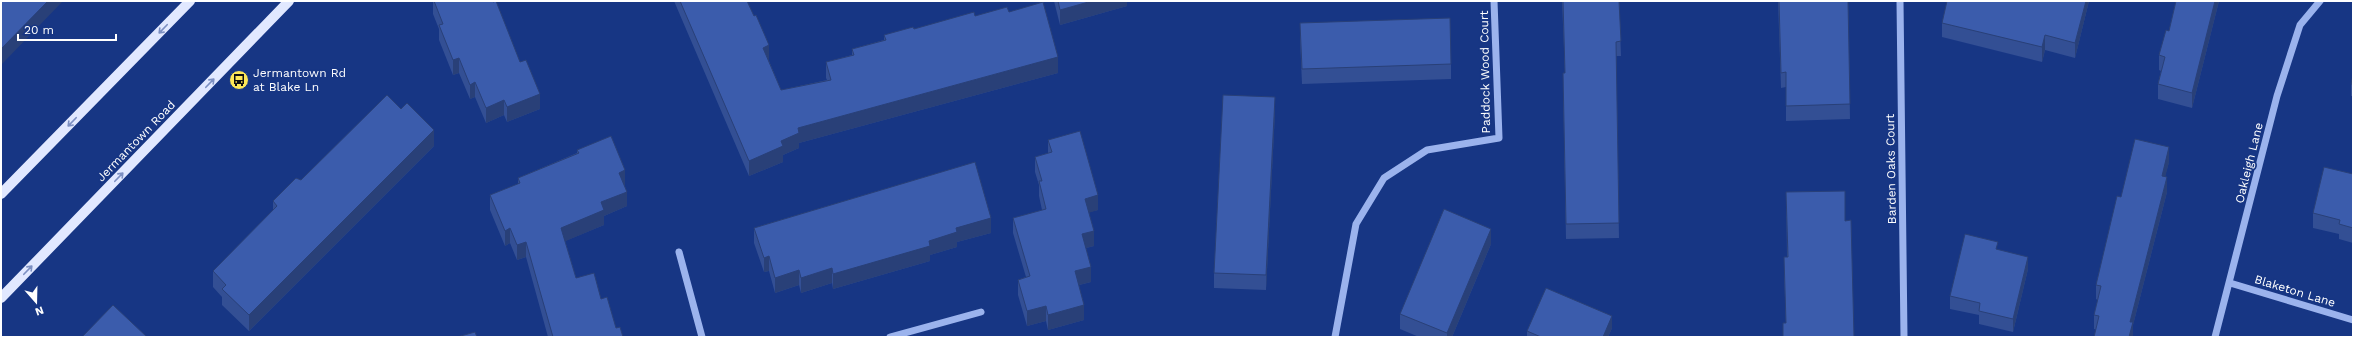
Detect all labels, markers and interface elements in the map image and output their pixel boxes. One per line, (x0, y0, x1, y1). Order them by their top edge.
street label: Paddock Wood Court (1477, 10, 1493, 134)
scale bar (18, 16, 116, 42)
text: 20 m (24, 23, 54, 37)
one-way arrow (158, 24, 167, 34)
place label: Jermantown Rd at Blake Ln (253, 66, 346, 94)
bus stop icon: Jermantown Rd at Blake Ln (228, 69, 250, 91)
one-way arrow (205, 78, 214, 89)
street label: Jermantown Road (94, 98, 178, 184)
street label: Barden Oaks Court (1883, 114, 1899, 224)
one-way arrow (67, 117, 77, 127)
street label: Oakleigh Lane (2232, 121, 2266, 205)
one-way arrow (114, 172, 124, 182)
one-way arrow (23, 265, 33, 275)
street label: Blaketon Lane (2253, 272, 2337, 310)
north arrow (16, 282, 56, 322)
text: N (33, 303, 45, 318)

